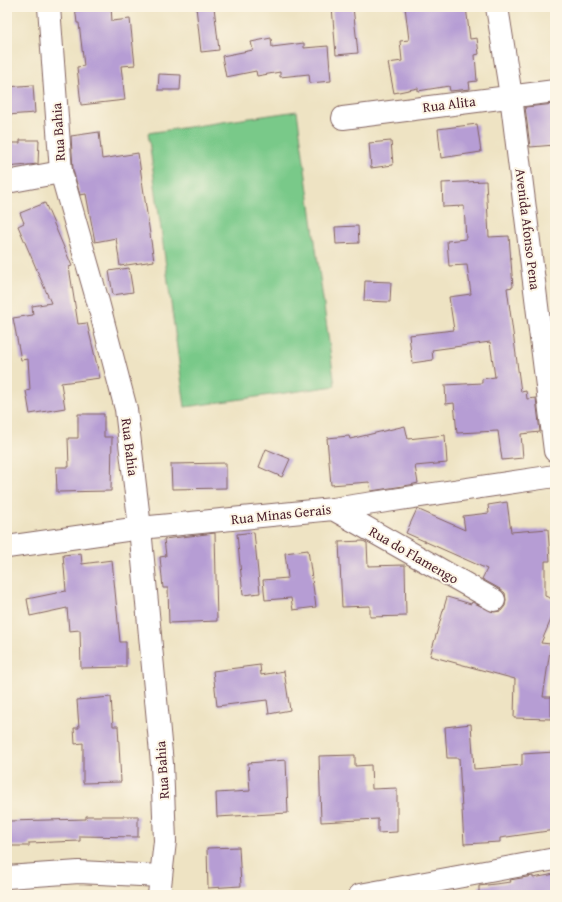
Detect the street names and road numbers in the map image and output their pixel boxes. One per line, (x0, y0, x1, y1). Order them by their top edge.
street label: Rua Alita (421, 91, 477, 117)
street label: Rua Bahia (46, 102, 70, 162)
street label: Avenida Afonso Pena (511, 167, 545, 291)
street label: Rua Bahia (117, 417, 144, 478)
street label: Rua Minas Gerais (230, 499, 332, 529)
street label: Rua do Flamengo (366, 521, 462, 589)
street label: Rua Bahia (150, 740, 174, 800)

